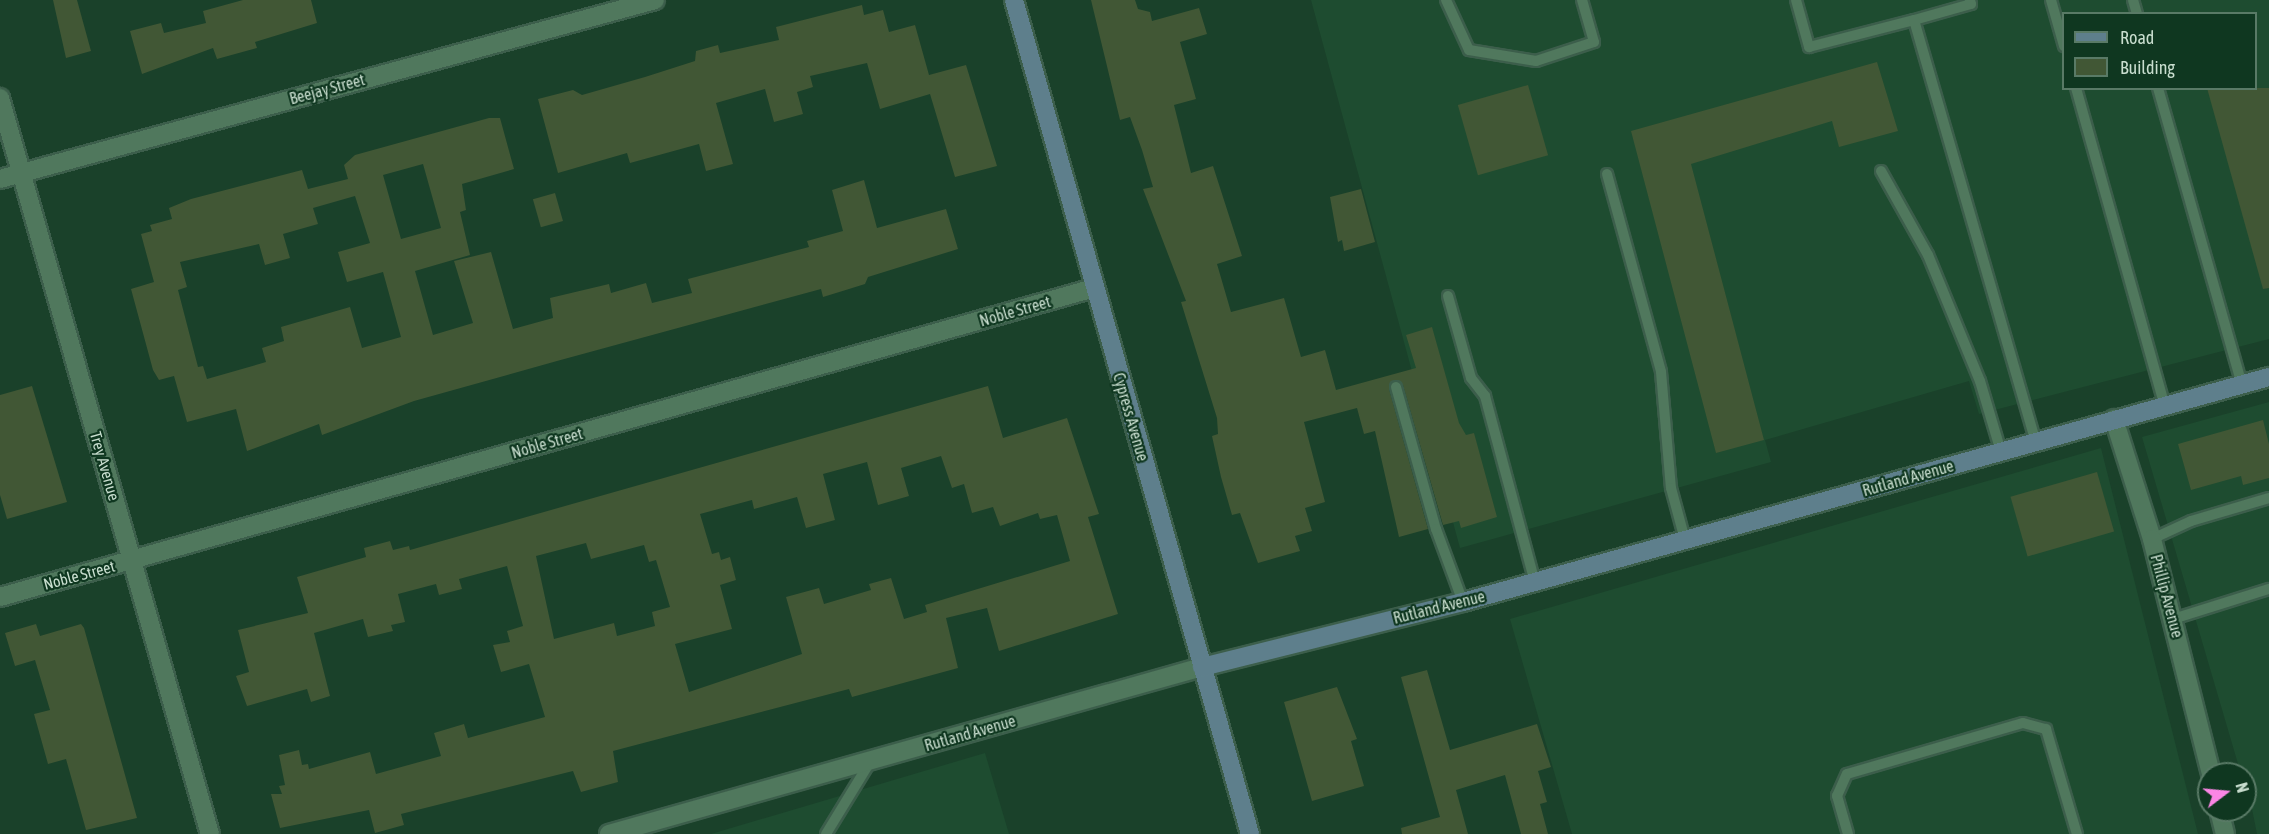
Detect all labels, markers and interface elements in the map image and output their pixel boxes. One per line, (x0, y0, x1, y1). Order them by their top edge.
legend (2062, 12, 2257, 90)
text: Road (2120, 27, 2154, 48)
text: Building (2120, 57, 2175, 78)
street label: Beejay Street (287, 70, 367, 108)
street label: Noble Street (977, 292, 1053, 330)
street label: Cypress Avenue (1109, 371, 1153, 463)
street label: Noble Street (509, 424, 585, 462)
street label: Trey Avenue (86, 429, 124, 503)
street label: Rutland Avenue (1860, 456, 1956, 500)
street label: Phillip Avenue (2147, 552, 2187, 640)
street label: Noble Street (41, 556, 117, 594)
street label: Rutland Avenue (1391, 586, 1487, 628)
street label: Rutland Avenue (922, 711, 1018, 755)
north arrow (2197, 762, 2257, 822)
text: N (2232, 781, 2252, 795)

